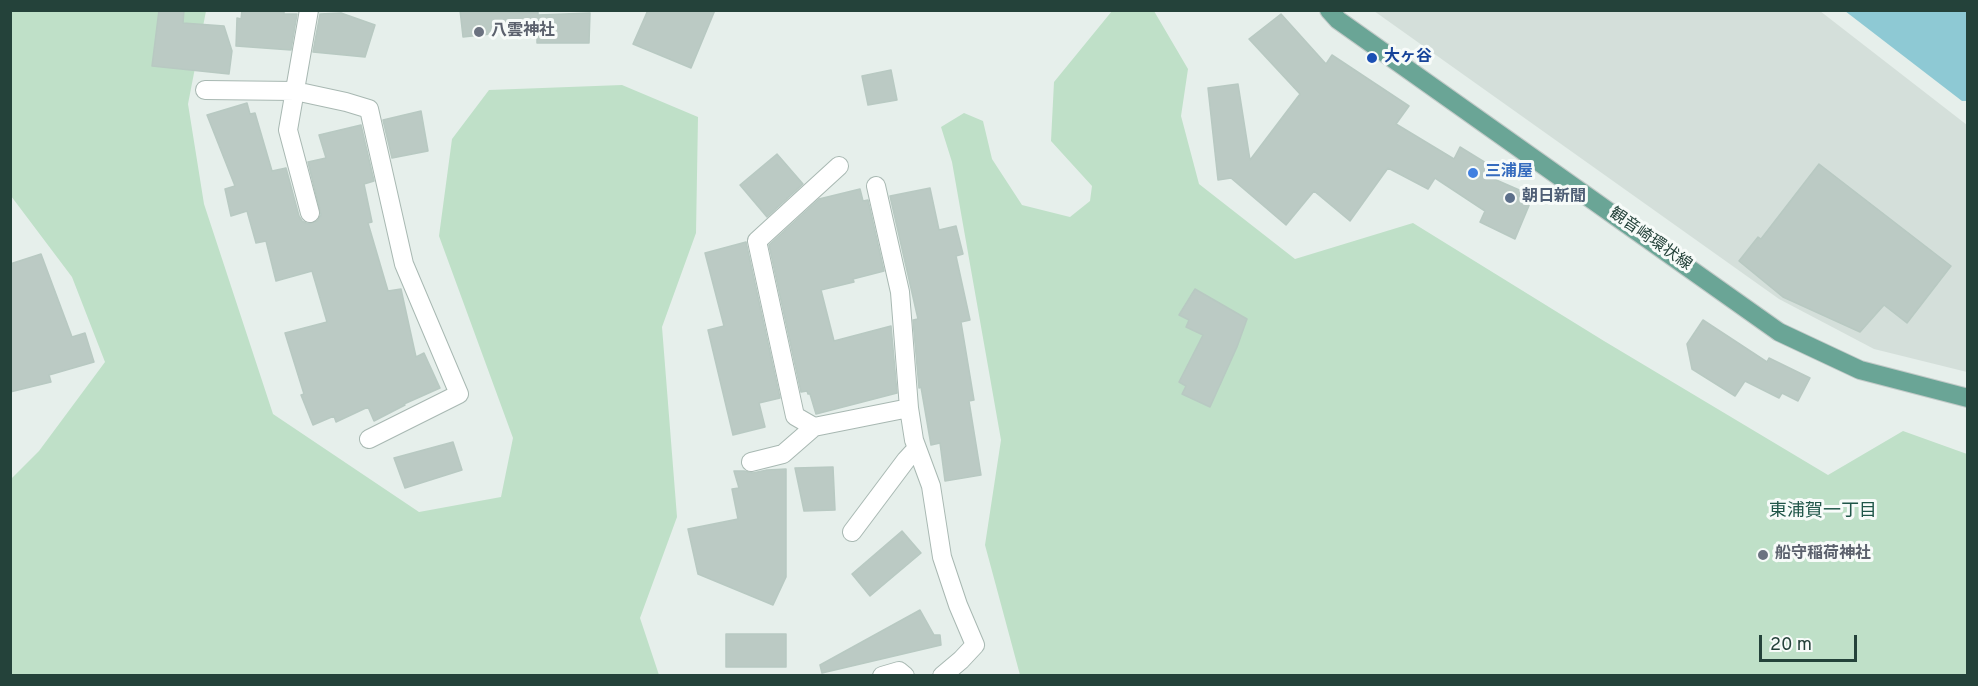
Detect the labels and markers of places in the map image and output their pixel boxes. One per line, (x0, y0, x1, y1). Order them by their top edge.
place label: 八雲神社 (491, 22, 555, 42)
marker: 八雲神社 (472, 25, 486, 39)
place label: 大ヶ谷 (1384, 48, 1432, 68)
marker: 大ヶ谷 (1365, 51, 1379, 65)
place label: 三浦屋 (1485, 163, 1533, 183)
marker: 三浦屋 (1466, 166, 1480, 180)
place label: 朝日新聞 (1522, 188, 1586, 208)
marker: 朝日新聞 (1503, 191, 1517, 205)
place label: 船守稲荷神社 (1775, 545, 1871, 565)
marker: 船守稲荷神社 (1756, 548, 1770, 562)

